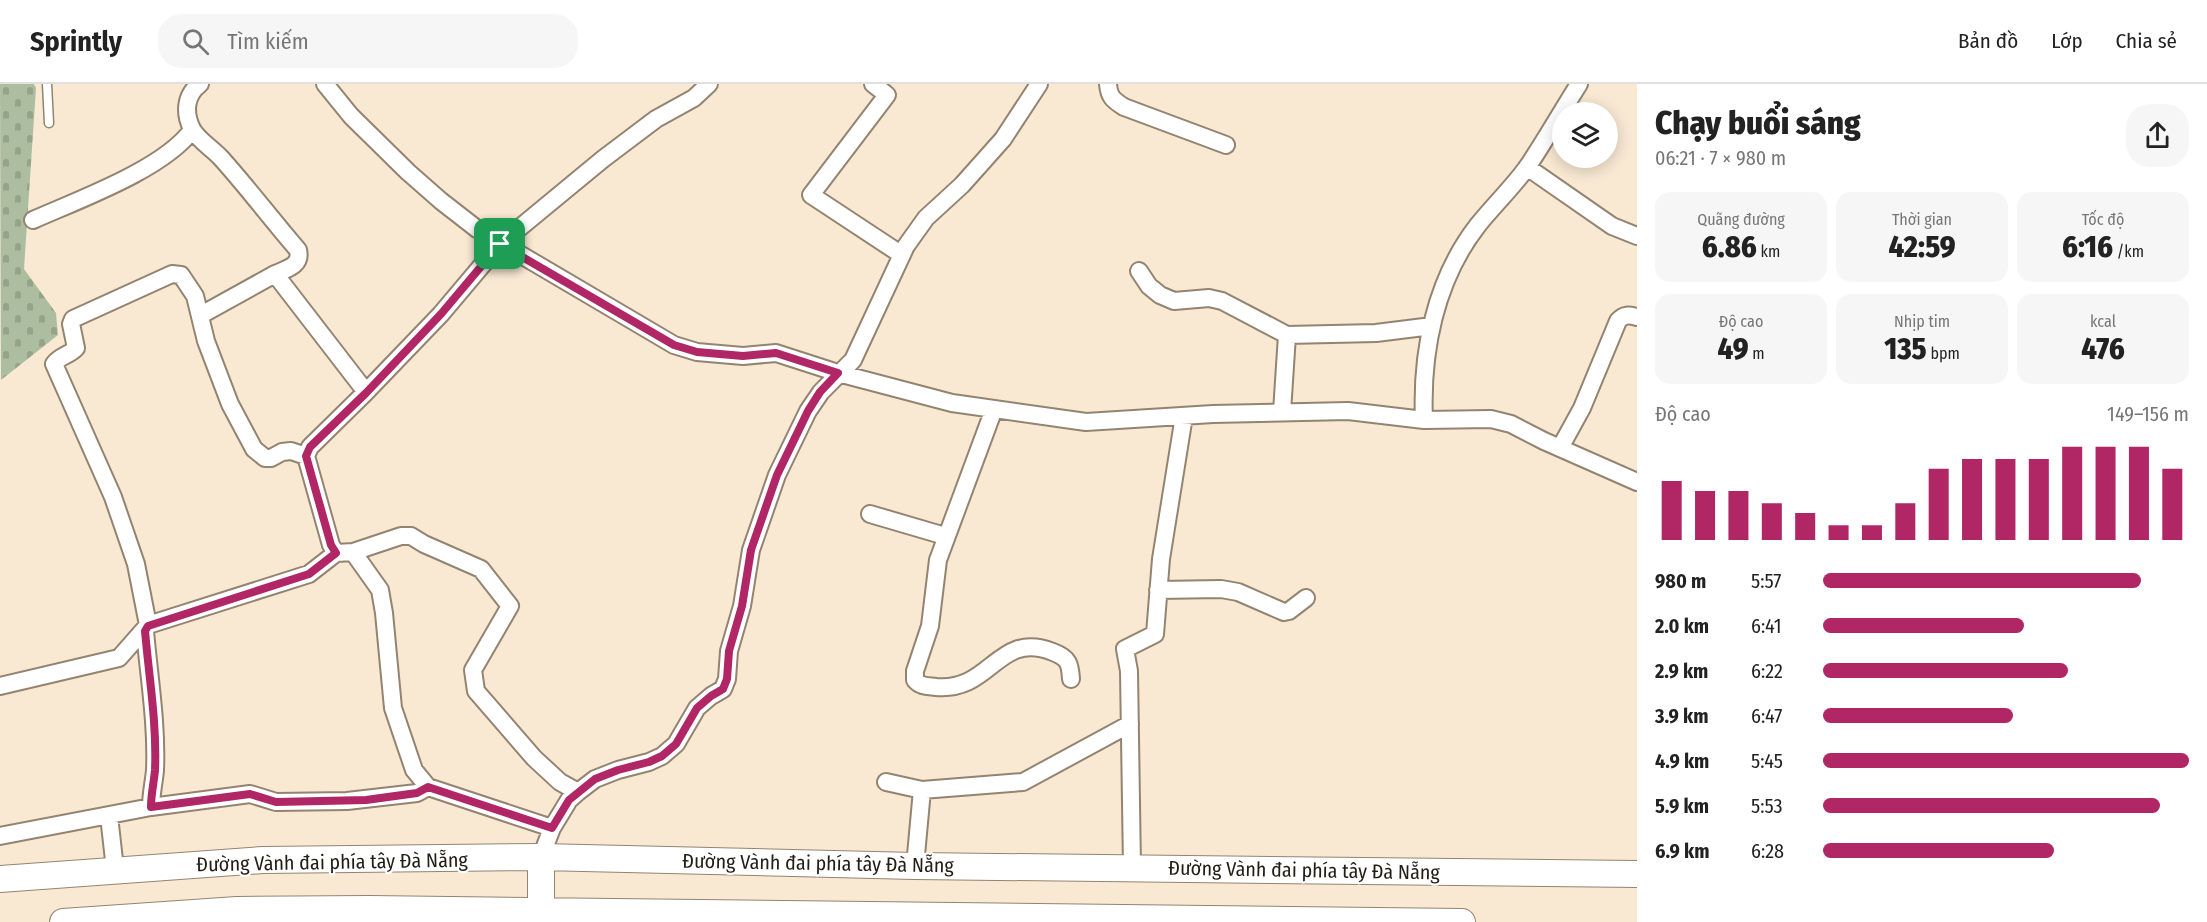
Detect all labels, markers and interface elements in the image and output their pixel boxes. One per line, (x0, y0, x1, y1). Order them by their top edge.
search box (158, 14, 578, 68)
text: Sprintly (30, 25, 122, 58)
icon: search (179, 25, 212, 58)
text: Tìm kiếm (227, 28, 309, 55)
text: Bản đồ (1958, 28, 2018, 54)
text: Lớp (2051, 28, 2083, 54)
text: Chia sẻ (2116, 28, 2177, 54)
map controls (1552, 102, 1618, 168)
button: layers (1552, 102, 1618, 168)
text: Chạy buổi sáng (1655, 103, 1861, 143)
button: share (2126, 104, 2189, 167)
text: 06:21 · 7 × 980 m (1655, 146, 1786, 170)
text: Quãng đường (1697, 210, 1785, 229)
text: Thời gian (1892, 210, 1952, 229)
text: Tốc độ (2082, 210, 2124, 229)
pin (474, 218, 525, 269)
icon: arrive (483, 227, 516, 260)
text: 6.86 (1702, 229, 1757, 265)
text: 42:59 (1888, 229, 1956, 265)
text: 6:16 (2062, 229, 2113, 265)
text: km (1757, 242, 1780, 261)
text: /km (2113, 242, 2144, 261)
text: Độ cao (1719, 312, 1763, 331)
text: Nhịp tim (1894, 312, 1950, 331)
text: kcal (2090, 312, 2116, 331)
text: 49 (1717, 331, 1748, 367)
text: 135 (1884, 331, 1927, 367)
text: 476 (2081, 331, 2125, 367)
text: m (1748, 344, 1765, 363)
text: bpm (1927, 344, 1960, 363)
text: Độ cao (1655, 402, 1711, 426)
text: 149–156 m (2107, 402, 2189, 426)
text: 980 m (1655, 569, 1706, 593)
text: 5:57 (1751, 569, 1781, 593)
text: 2.0 km (1655, 614, 1709, 638)
text: 6:41 (1751, 614, 1781, 638)
text: 2.9 km (1655, 659, 1708, 683)
text: 6:22 (1751, 659, 1783, 683)
text: 3.9 km (1655, 704, 1709, 728)
text: 6:47 (1751, 704, 1782, 728)
text: 4.9 km (1655, 749, 1709, 773)
text: 5:45 (1751, 749, 1783, 773)
text: 5.9 km (1655, 794, 1709, 818)
text: 5:53 (1751, 794, 1783, 818)
text: 6.9 km (1655, 839, 1710, 863)
text: 6:28 (1751, 839, 1784, 863)
street label: Đường Vành đai phía tây Đà Nẵng (196, 848, 469, 876)
street label: Đường Vành đai phía tây Đà Nẵng (682, 849, 955, 877)
street label: Đường Vành đai phía tây Đà Nẵng (1168, 856, 1441, 884)

